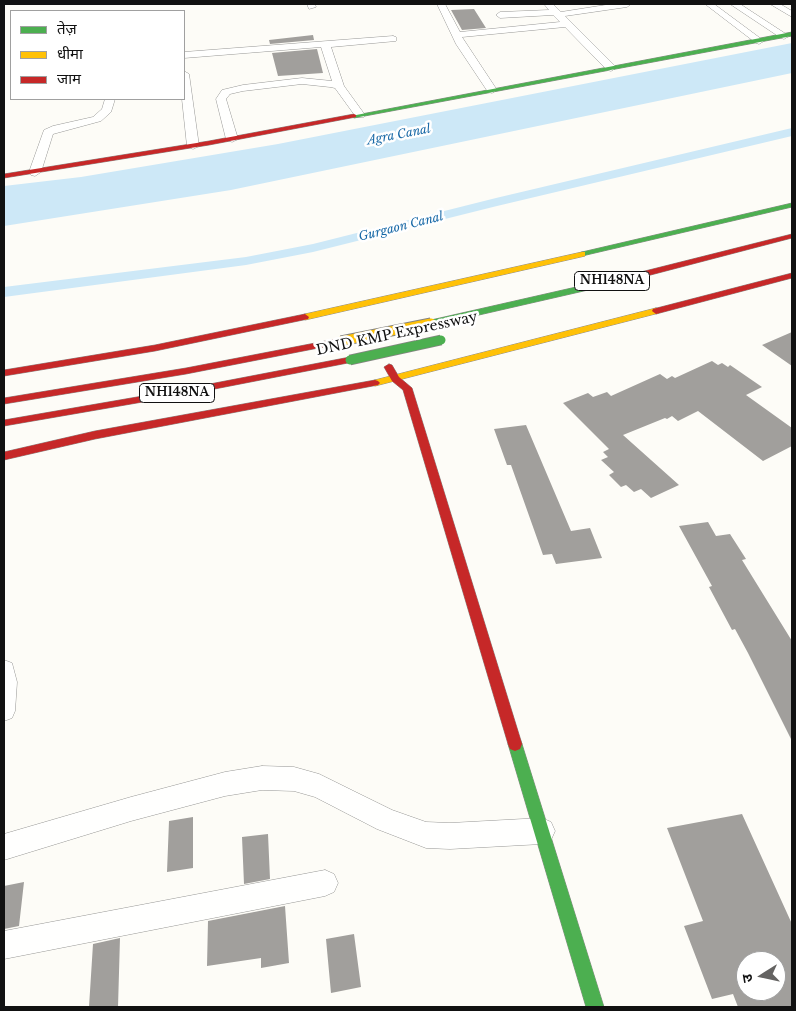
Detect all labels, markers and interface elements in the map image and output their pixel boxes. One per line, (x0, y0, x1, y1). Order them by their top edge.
legend (10, 10, 185, 100)
text: तेज़ (57, 19, 77, 38)
text: धीमा (57, 44, 83, 63)
text: जाम (57, 69, 81, 88)
water label: Agra Canal (366, 122, 432, 148)
water label: Gurgaon Canal (357, 210, 445, 244)
road number: NH148NA (574, 272, 650, 290)
street label: DND KMP Expressway (315, 309, 479, 359)
road number: NH148NA (140, 383, 214, 402)
north arrow (736, 951, 786, 1001)
text: उ (738, 973, 757, 984)

